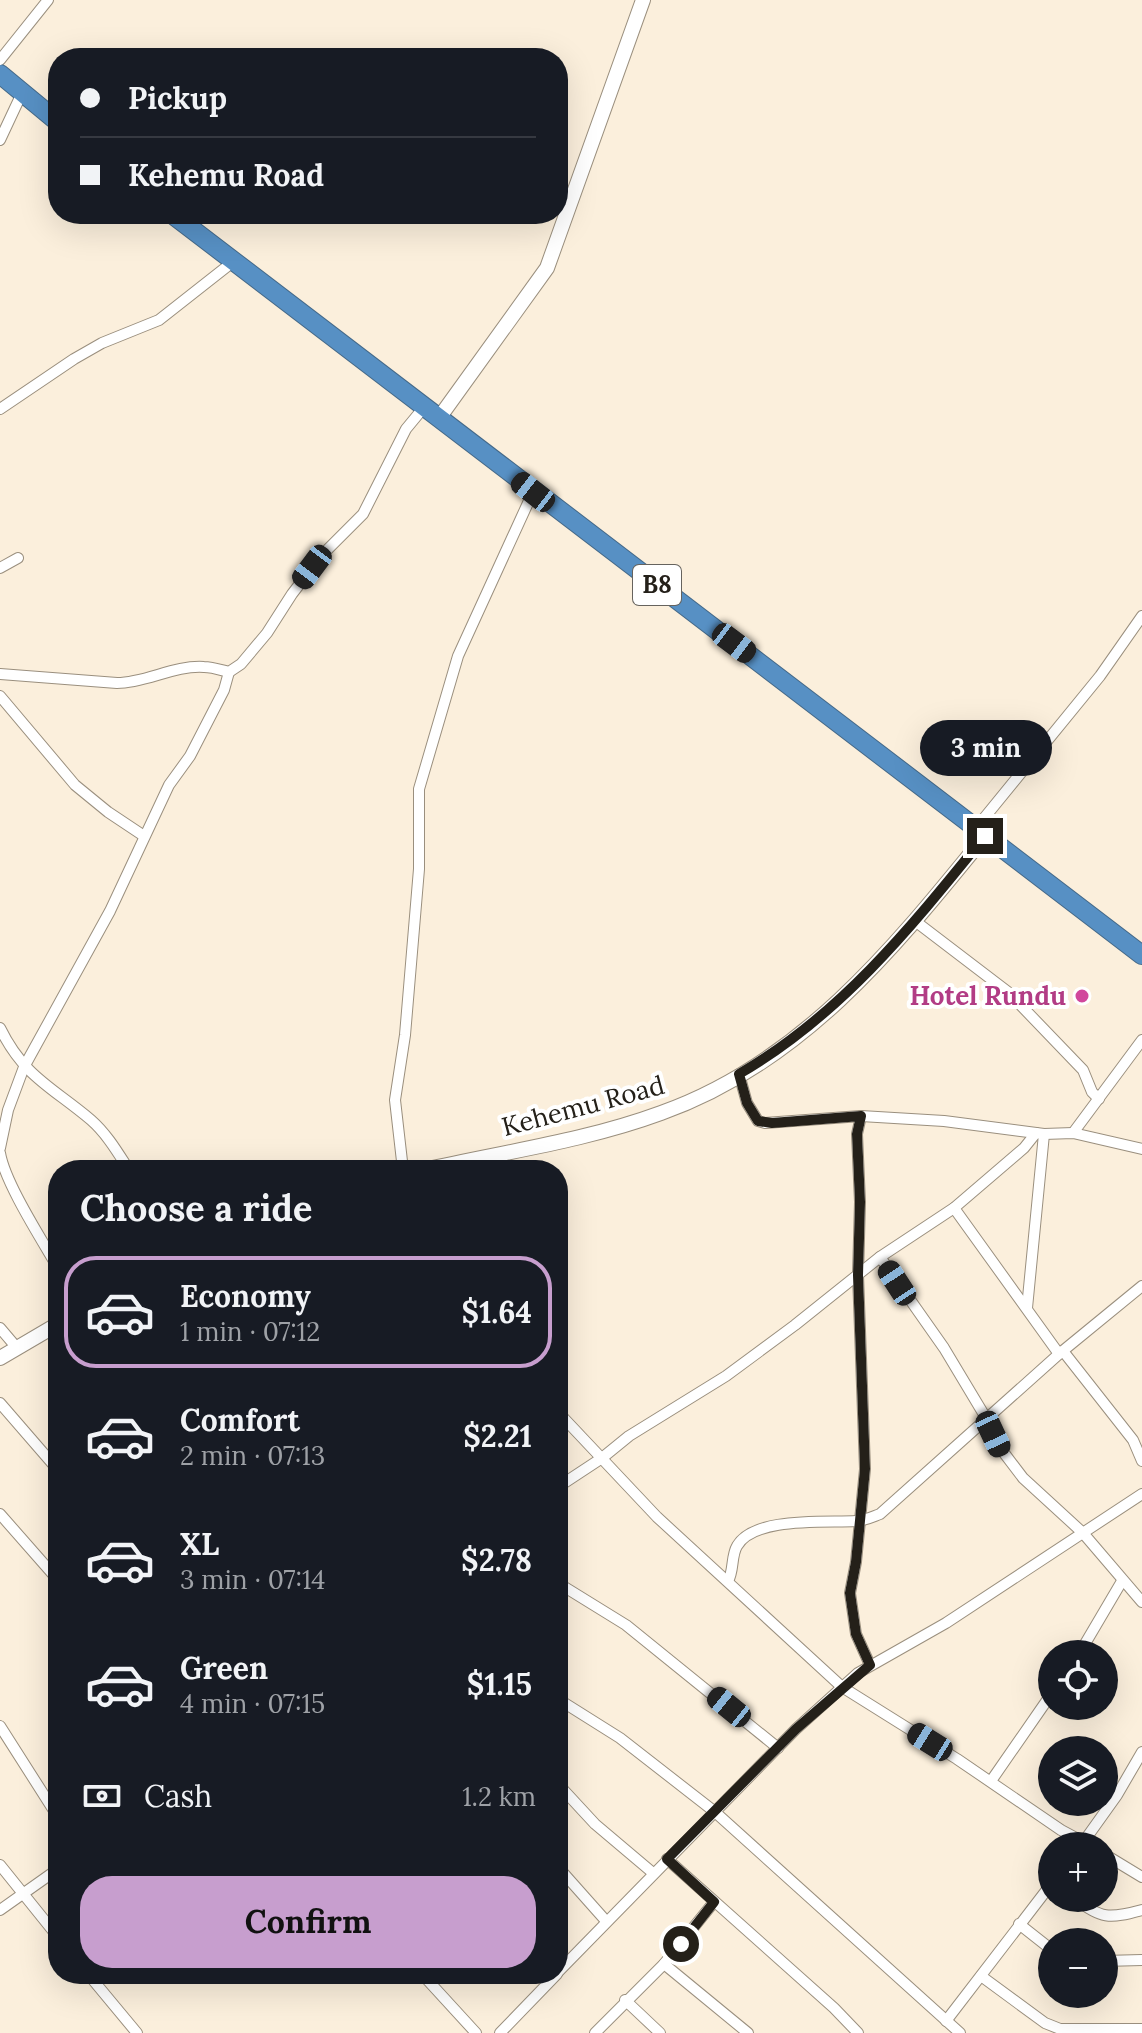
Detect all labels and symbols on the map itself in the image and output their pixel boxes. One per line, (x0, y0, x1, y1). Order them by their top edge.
car (507, 468, 559, 516)
car (288, 541, 336, 593)
road number: B8 (633, 565, 681, 605)
car (708, 619, 760, 667)
callout: 3 min (919, 720, 1051, 776)
route end (967, 818, 1003, 854)
place label: Hotel Rundu (909, 979, 1066, 1012)
marker: Hotel Rundu (1073, 987, 1091, 1005)
street label: Kehemu Road (498, 1068, 668, 1143)
car (874, 1256, 920, 1310)
car (972, 1407, 1014, 1461)
car (703, 1683, 755, 1731)
car (903, 1719, 957, 1765)
route start (663, 1926, 699, 1962)

